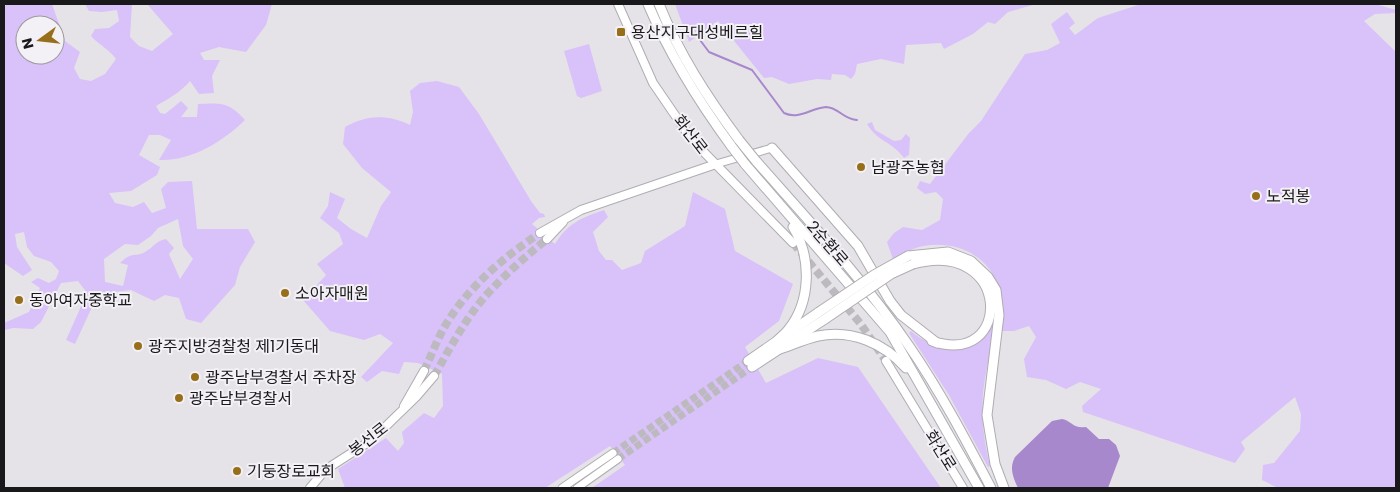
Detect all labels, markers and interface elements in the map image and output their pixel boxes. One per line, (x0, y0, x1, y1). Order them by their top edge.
north arrow (15, 15, 65, 65)
place label: 용산지구대성베르힐 (631, 21, 763, 44)
marker: 용산지구대성베르힐 (615, 26, 627, 38)
text: N (16, 36, 38, 51)
street label: 화산로 (668, 110, 713, 159)
place label: 남광주농협 (871, 156, 945, 179)
marker: 남광주농협 (855, 161, 867, 173)
place label: 노적봉 (1266, 185, 1310, 208)
marker: 노적봉 (1250, 190, 1262, 202)
street label: 2순환로 (801, 216, 854, 271)
place label: 소아자매원 (295, 282, 369, 305)
marker: 소아자매원 (279, 287, 291, 299)
place label: 동아여자중학교 (29, 289, 132, 312)
marker: 동아여자중학교 (13, 294, 25, 306)
place label: 광주지방경찰청 제1기동대 (148, 335, 319, 358)
marker: 광주지방경찰청 제1기동대 (132, 340, 144, 352)
place label: 광주남부경찰서 주차장 (205, 366, 357, 389)
marker: 광주남부경찰서 주차장 (189, 371, 201, 383)
place label: 광주남부경찰서 (189, 387, 292, 410)
marker: 광주남부경찰서 (173, 392, 185, 404)
street label: 봉선로 (344, 417, 393, 462)
street label: 화산로 (919, 425, 962, 475)
place label: 기둥장로교회 (247, 460, 335, 483)
marker: 기둥장로교회 (231, 465, 243, 477)

